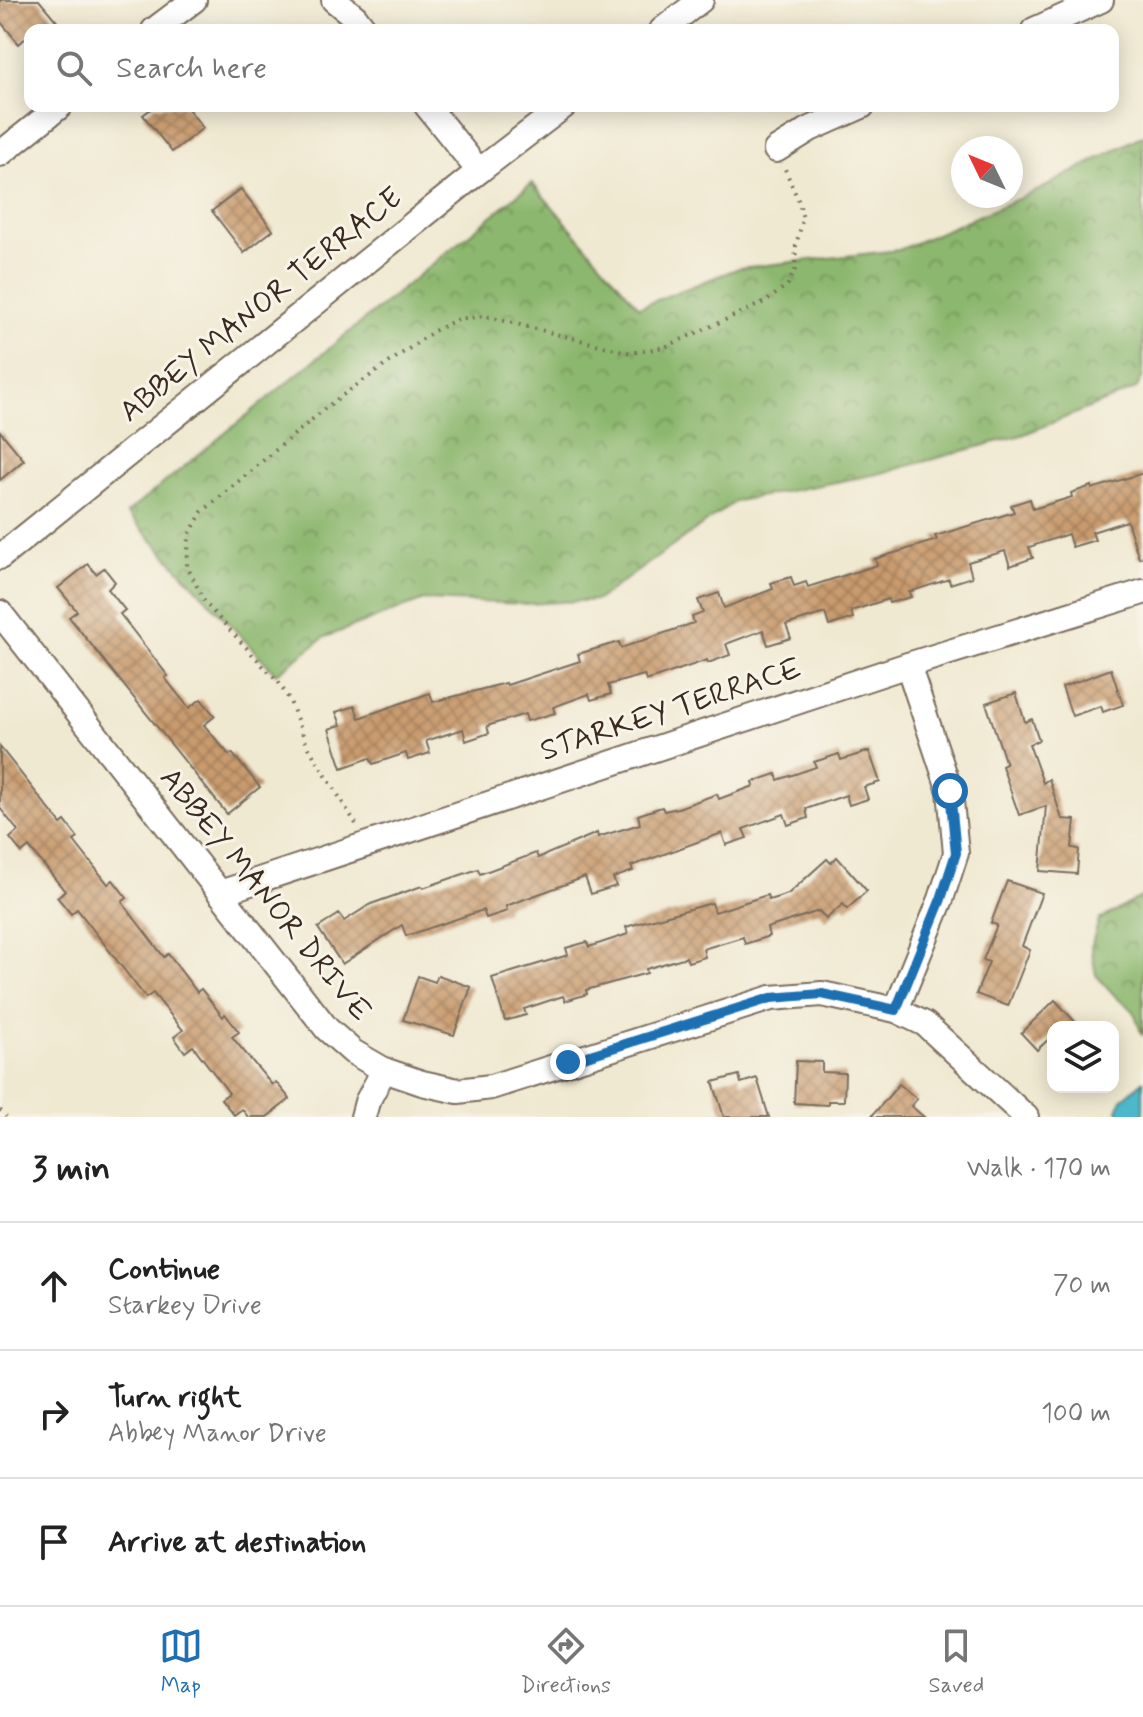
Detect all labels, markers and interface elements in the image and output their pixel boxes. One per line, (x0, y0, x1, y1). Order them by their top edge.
search box (24, 24, 1119, 112)
icon: search (52, 46, 96, 90)
text: Search here (116, 49, 267, 88)
north arrow (951, 136, 1023, 208)
street label: ABBEY MANOR TERRACE (112, 179, 410, 431)
street label: STARKEY TERRACE (535, 649, 807, 771)
street label: ABBEY MANOR DRIVE (150, 760, 380, 1030)
route start (932, 773, 968, 809)
map controls (1047, 1021, 1119, 1093)
button: layers (1047, 1021, 1119, 1093)
route end (550, 1044, 586, 1080)
text: 3 min (32, 1147, 110, 1192)
text: Walk · 170 m (967, 1152, 1111, 1186)
text: Continue (108, 1250, 220, 1289)
icon: ahead (32, 1264, 76, 1308)
text: 70 m (1053, 1269, 1111, 1303)
text: Starkey Drive (108, 1289, 262, 1323)
text: Turn right (108, 1378, 241, 1417)
icon: right (32, 1392, 76, 1436)
text: 100 m (1041, 1397, 1111, 1431)
text: Abbey Manor Drive (108, 1417, 327, 1451)
icon: arrive (32, 1520, 76, 1564)
text: Arrive at destination (108, 1523, 366, 1562)
tab: Map (159, 1624, 203, 1700)
tab: Directions (520, 1624, 611, 1700)
tab: Saved (929, 1624, 984, 1700)

